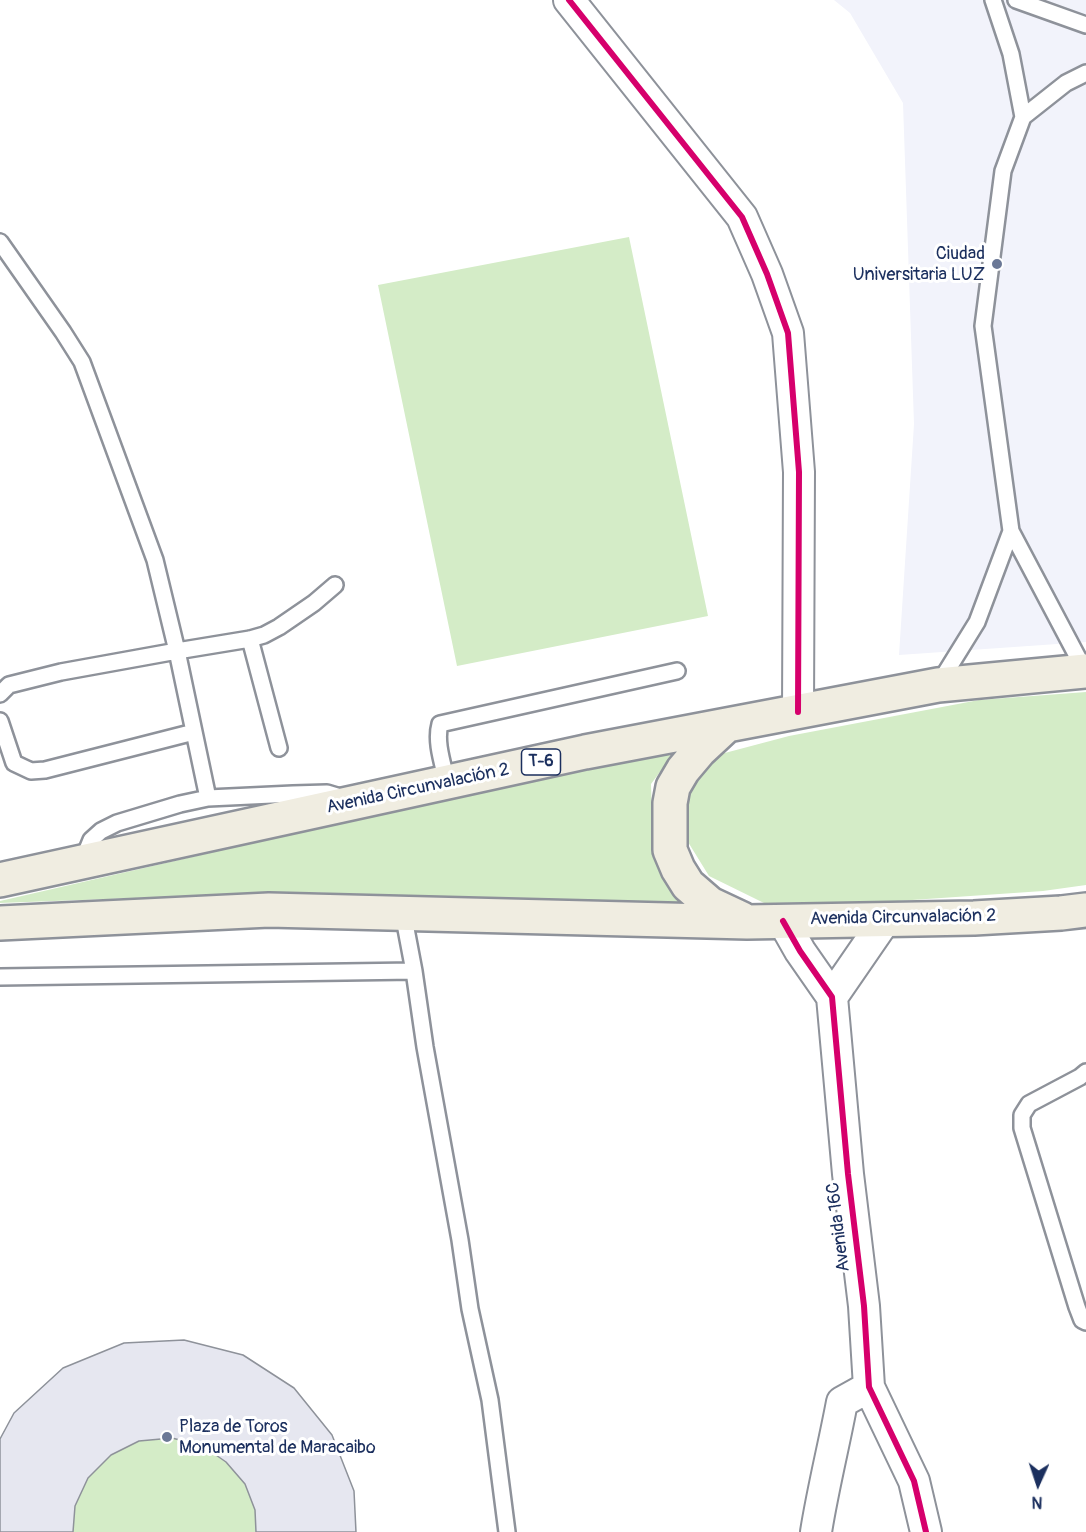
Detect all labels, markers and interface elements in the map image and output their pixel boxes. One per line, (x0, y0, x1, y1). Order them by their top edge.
place label: Ciudad Universitaria LUZ (853, 243, 985, 286)
marker: Ciudad Universitaria LUZ (990, 257, 1004, 271)
road number: T-6 (522, 749, 560, 775)
street label: Avenida Circunvalación 2 (325, 759, 511, 819)
street label: Avenida Circunvalación 2 (810, 906, 996, 930)
street label: Avenida 16C (823, 1181, 855, 1273)
place label: Plaza de Toros Monumental de Maracaibo (179, 1416, 376, 1458)
marker: Plaza de Toros Monumental de Maracaibo (160, 1430, 174, 1444)
north arrow (1008, 1454, 1068, 1514)
text: N (1031, 1492, 1043, 1512)

